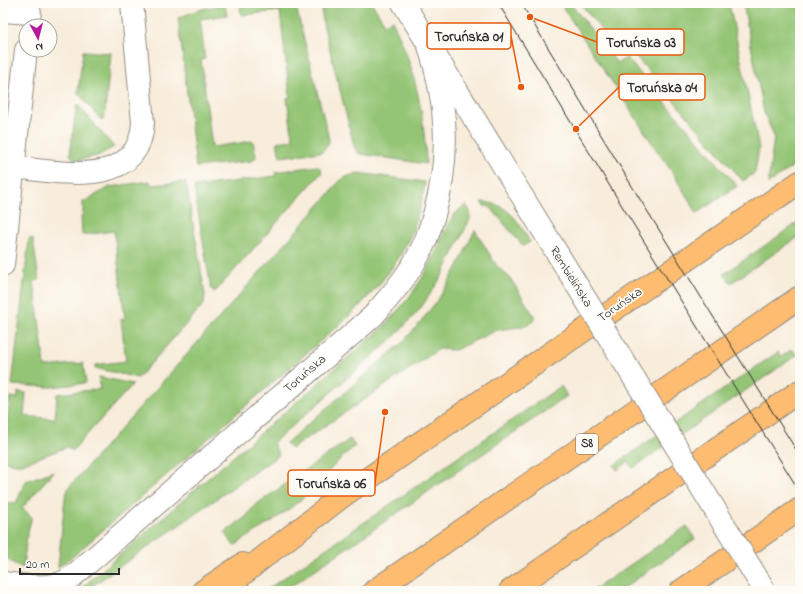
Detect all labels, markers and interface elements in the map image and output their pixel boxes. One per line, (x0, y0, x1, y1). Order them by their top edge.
north arrow (18, 18, 58, 58)
callout: Toruńska 01 (427, 23, 511, 49)
text: Toruńska 01 (435, 27, 504, 48)
callout: Toruńska 03 (597, 29, 684, 55)
text: Toruńska 03 (606, 33, 676, 54)
text: N (34, 39, 44, 55)
callout: Toruńska 04 (619, 74, 705, 100)
text: Toruńska 04 (627, 78, 697, 99)
street label: Rembielińska (545, 243, 597, 311)
street label: Toruńska (594, 283, 646, 327)
street label: Toruńska (280, 350, 330, 398)
road number: S8 (576, 434, 598, 454)
callout: Toruńska 06 (288, 470, 375, 496)
text: Toruńska 06 (296, 474, 367, 495)
scale bar (20, 550, 119, 576)
text: 20 m (26, 556, 49, 574)

